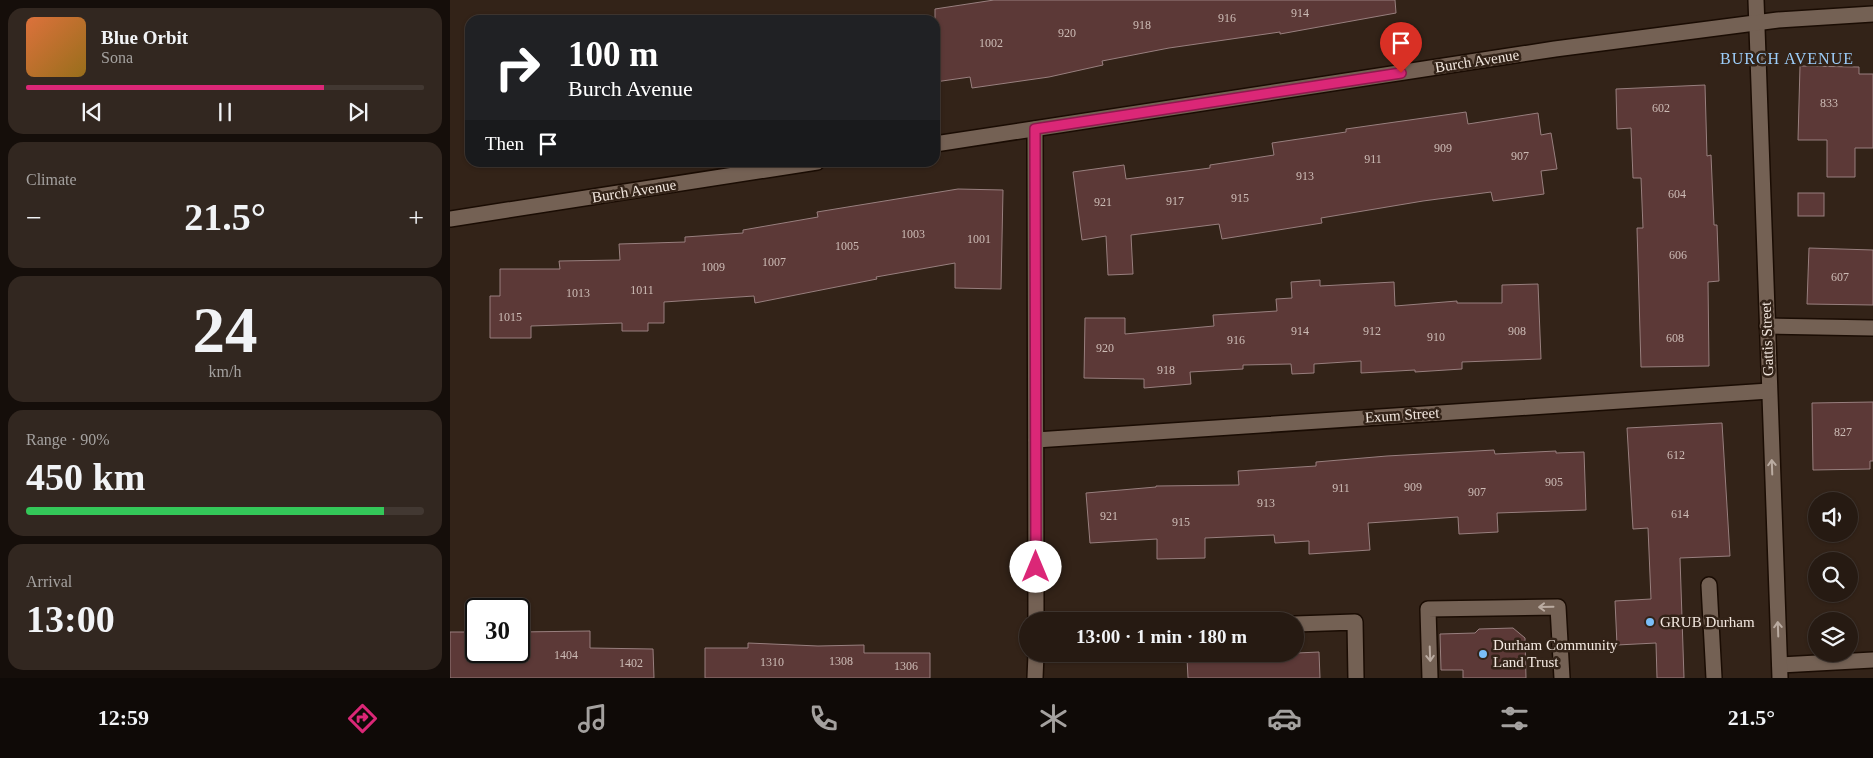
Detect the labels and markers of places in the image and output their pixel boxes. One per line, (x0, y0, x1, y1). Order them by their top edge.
pin (1380, 22, 1422, 73)
place label: GRUB Durham (1660, 614, 1755, 630)
marker: GRUB Durham (1644, 616, 1656, 628)
place label: Durham Community Land Trust (1493, 637, 1618, 670)
marker: Durham Community Land Trust (1477, 648, 1489, 660)

